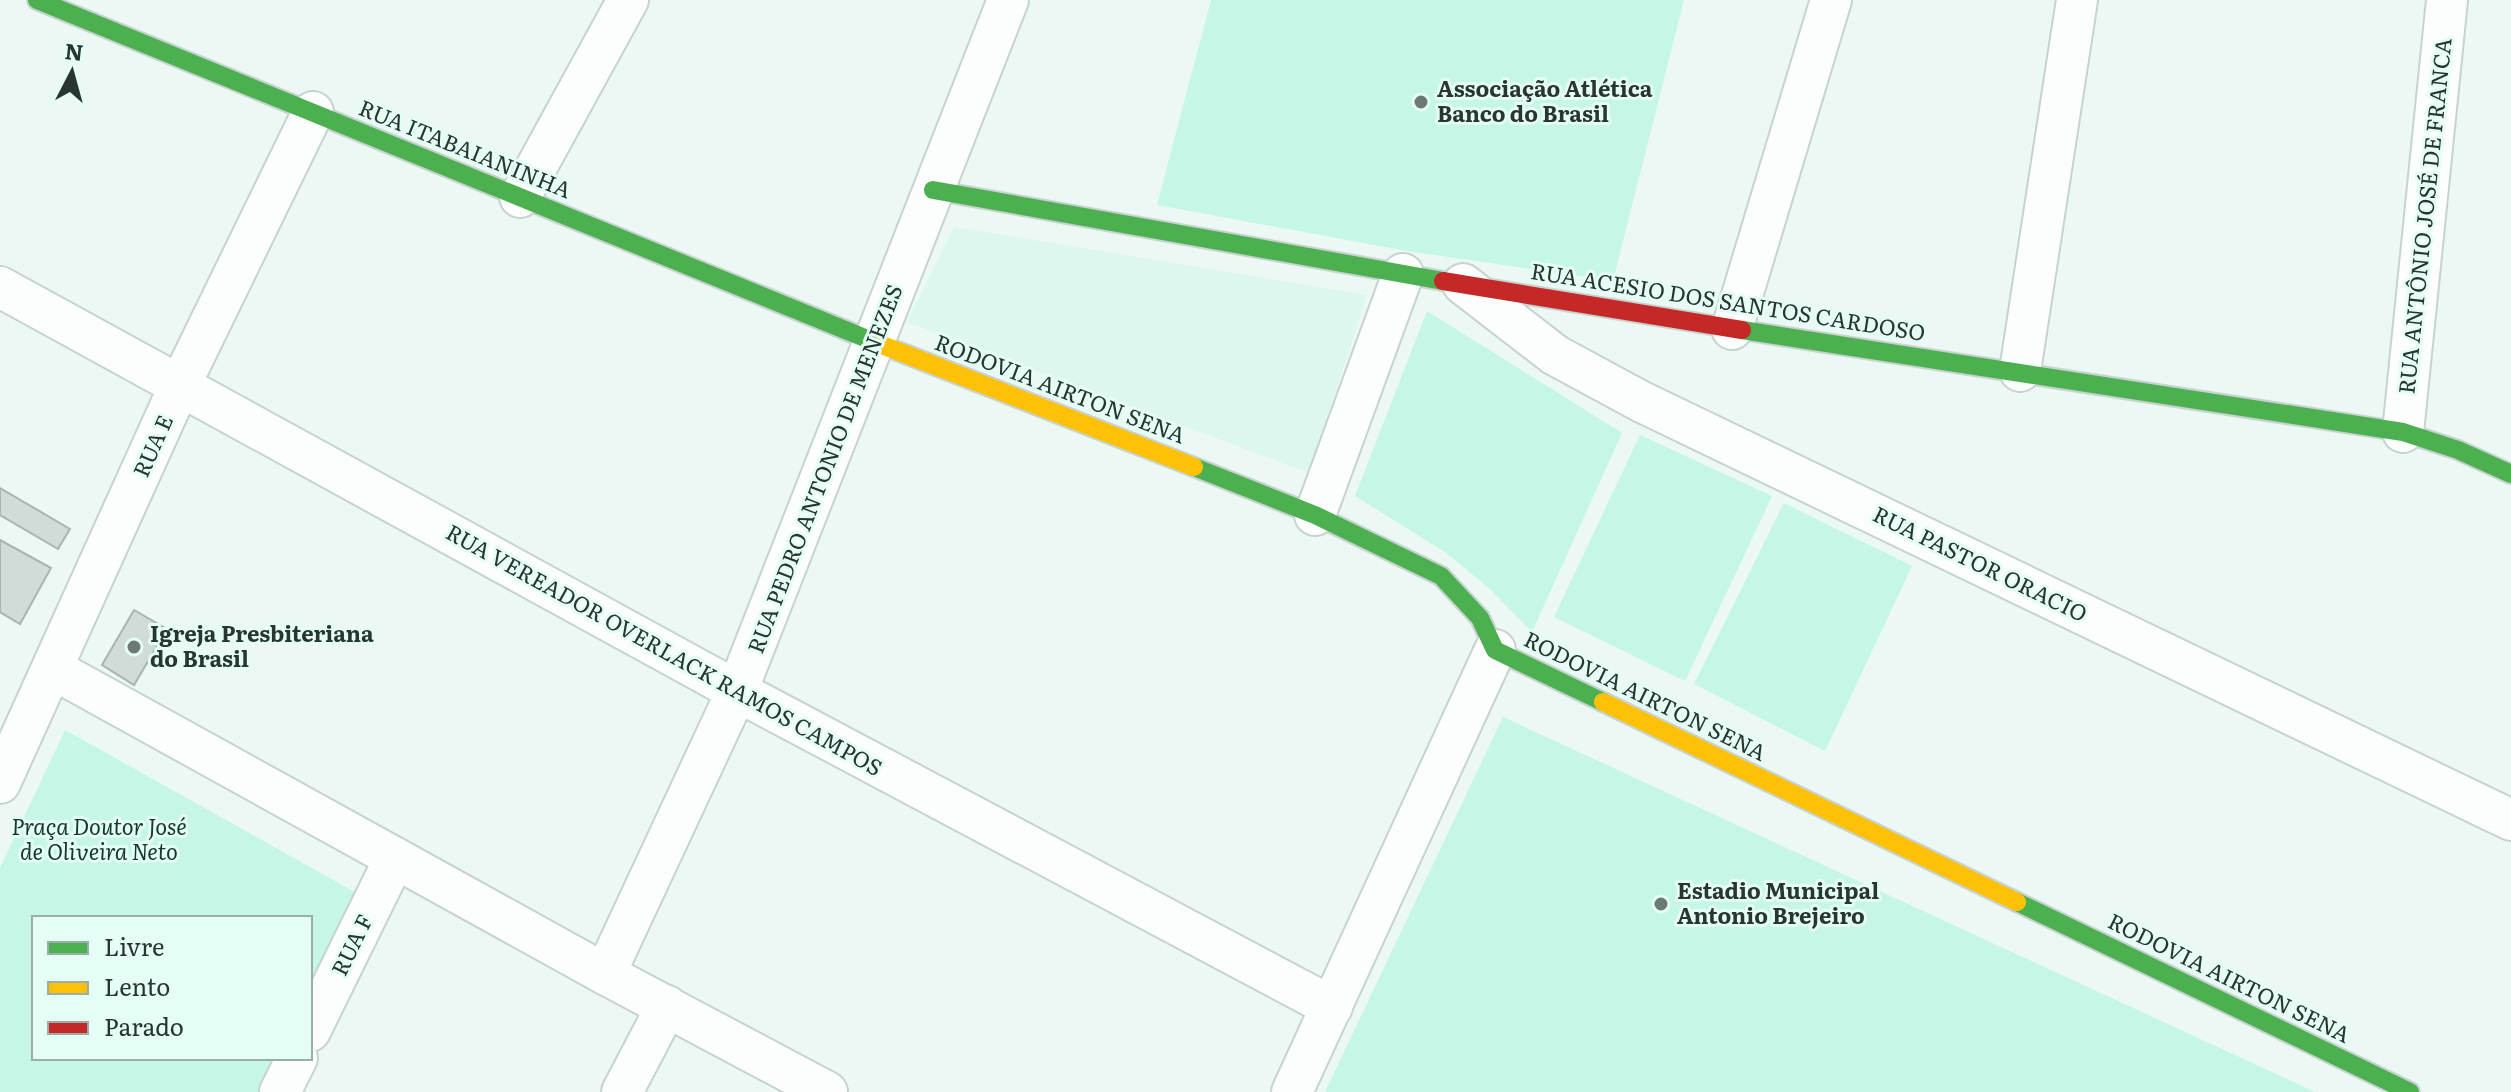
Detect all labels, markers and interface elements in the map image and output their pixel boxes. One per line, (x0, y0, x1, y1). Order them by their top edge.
north arrow (32, 32, 112, 112)
text: N (63, 33, 85, 68)
street label: RUA ANTÔNIO JOSÉ DE FRANCA (2388, 36, 2459, 396)
place label: Associação Atlética Banco do Brasil (1437, 71, 1653, 129)
street label: RUA ITABAIANINHA (354, 90, 577, 205)
marker: Associação Atlética Banco do Brasil (1412, 93, 1430, 111)
street label: RUA ACESIO DOS SANTOS CARDOSO (1529, 253, 1928, 348)
street label: RUA PEDRO ANTONIO DE MENEZES (738, 279, 909, 658)
street label: RODOVIA AIRTON SENA (930, 325, 1191, 451)
street label: RUA E (123, 409, 180, 482)
street label: RUA PASTOR ORACIO (1868, 496, 2093, 629)
street label: RUA VEREADOR OVERLACK RAMOS CAMPOS (441, 514, 889, 783)
place label: Igreja Presbiteriana do Brasil (150, 616, 374, 674)
street label: RODOVIA AIRTON SENA (1519, 621, 1772, 768)
marker: Igreja Presbiteriana do Brasil (125, 638, 143, 656)
park label: Praça Doutor José de Oliveira Neto (11, 809, 187, 867)
place label: Estadio Municipal Antonio Brejeiro (1677, 873, 1879, 931)
marker: Estadio Municipal Antonio Brejeiro (1652, 895, 1670, 913)
street label: RODOVIA AIRTON SENA (2103, 903, 2356, 1050)
street label: RUA F (322, 908, 380, 981)
legend (32, 916, 312, 1060)
text: Livre (104, 928, 164, 963)
text: Lento (104, 968, 170, 1003)
text: Parado (104, 1008, 184, 1043)

